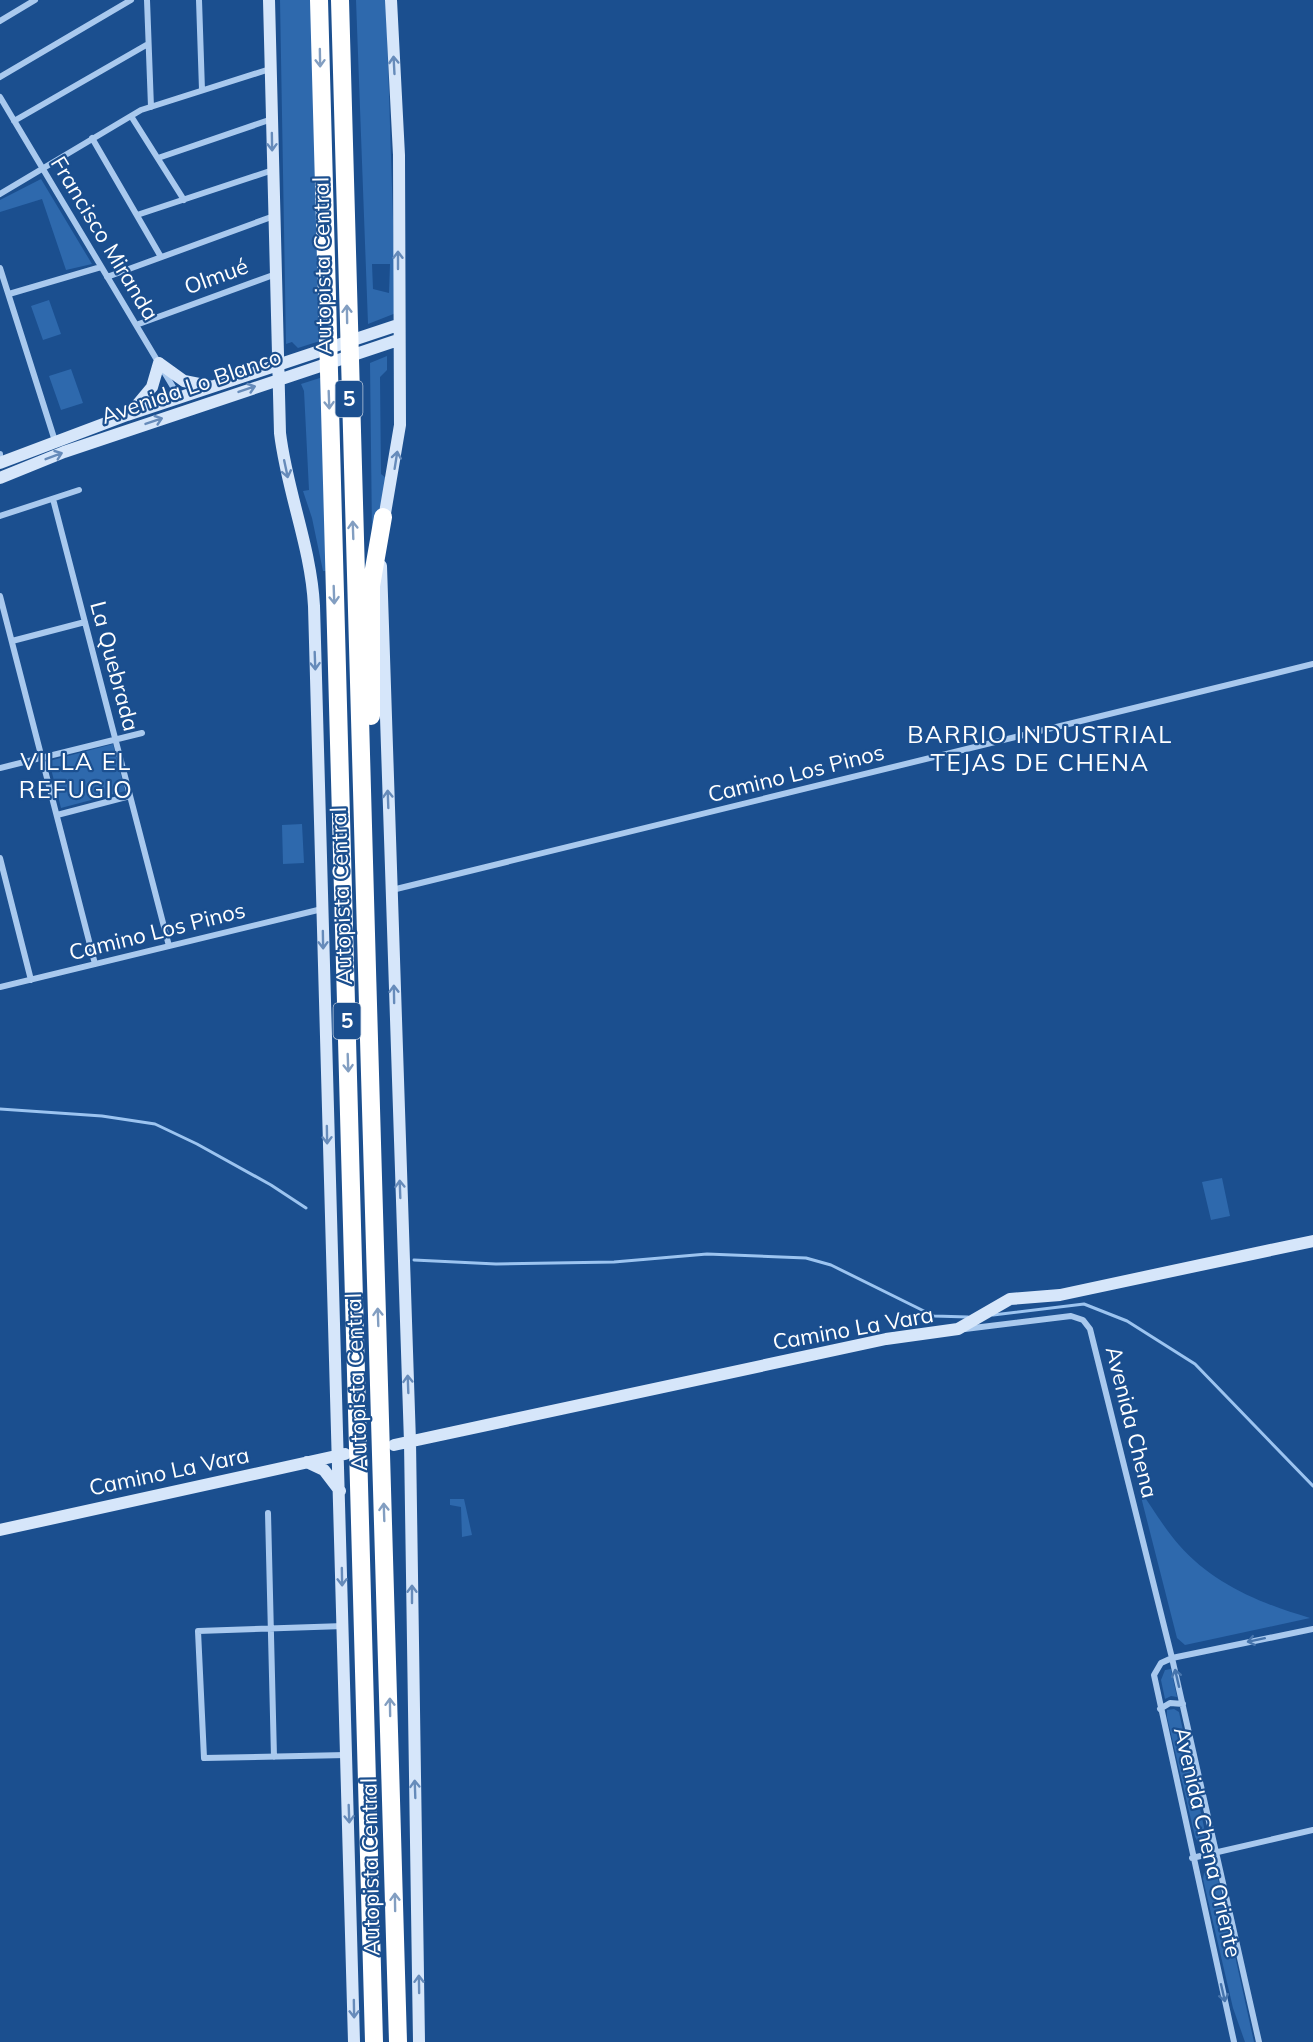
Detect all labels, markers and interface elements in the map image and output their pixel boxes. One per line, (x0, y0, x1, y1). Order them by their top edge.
one-way arrow (315, 48, 326, 68)
one-way arrow (389, 56, 400, 76)
one-way arrow (266, 132, 278, 152)
street label: Francisco Miranda (45, 151, 165, 325)
street label: Autopista Central (306, 177, 338, 355)
one-way arrow (392, 251, 404, 271)
street label: Olmué (180, 252, 252, 300)
one-way arrow (341, 304, 353, 324)
street label: Avenida Lo Blanco (97, 342, 285, 430)
road number: 5 (336, 381, 362, 417)
one-way arrow (237, 383, 256, 394)
one-way arrow (323, 390, 334, 410)
one-way arrow (144, 415, 163, 426)
one-way arrow (44, 449, 63, 460)
one-way arrow (390, 451, 401, 471)
one-way arrow (281, 459, 292, 478)
one-way arrow (348, 520, 359, 540)
one-way arrow (329, 585, 340, 605)
street label: La Quebrada (84, 598, 146, 734)
one-way arrow (310, 650, 321, 670)
district label: BARRIO INDUSTRIAL TEJAS DE CHENA (907, 719, 1173, 777)
street label: Camino Los Pinos (705, 738, 887, 808)
district label: VILLA EL REFUGIO (19, 746, 133, 804)
one-way arrow (383, 789, 394, 809)
street label: Autopista Central (324, 807, 358, 985)
street label: Camino Los Pinos (66, 896, 248, 966)
one-way arrow (317, 929, 329, 949)
one-way arrow (388, 984, 400, 1004)
road number: 5 (334, 1003, 360, 1039)
one-way arrow (342, 1053, 354, 1073)
one-way arrow (321, 1124, 333, 1144)
one-way arrow (394, 1179, 406, 1199)
street label: Autopista Central (339, 1293, 373, 1471)
street label: Camino La Vara (770, 1300, 936, 1356)
one-way arrow (373, 1307, 384, 1327)
street label: Avenida Chena (1100, 1343, 1164, 1501)
one-way arrow (402, 1374, 413, 1394)
street label: Camino La Vara (86, 1440, 252, 1502)
one-way arrow (379, 1502, 390, 1522)
one-way arrow (337, 1566, 348, 1586)
one-way arrow (406, 1584, 417, 1604)
one-way arrow (1246, 1634, 1265, 1646)
one-way arrow (1171, 1668, 1182, 1688)
one-way arrow (384, 1697, 396, 1717)
street label: Avenida Chena Oriente (1168, 1724, 1248, 1960)
street label: Autopista Central (354, 1778, 386, 1956)
one-way arrow (409, 1779, 420, 1799)
one-way arrow (343, 1803, 354, 1823)
one-way arrow (389, 1892, 401, 1912)
one-way arrow (413, 1974, 424, 1994)
one-way arrow (1218, 1983, 1230, 2002)
one-way arrow (348, 1998, 359, 2018)

